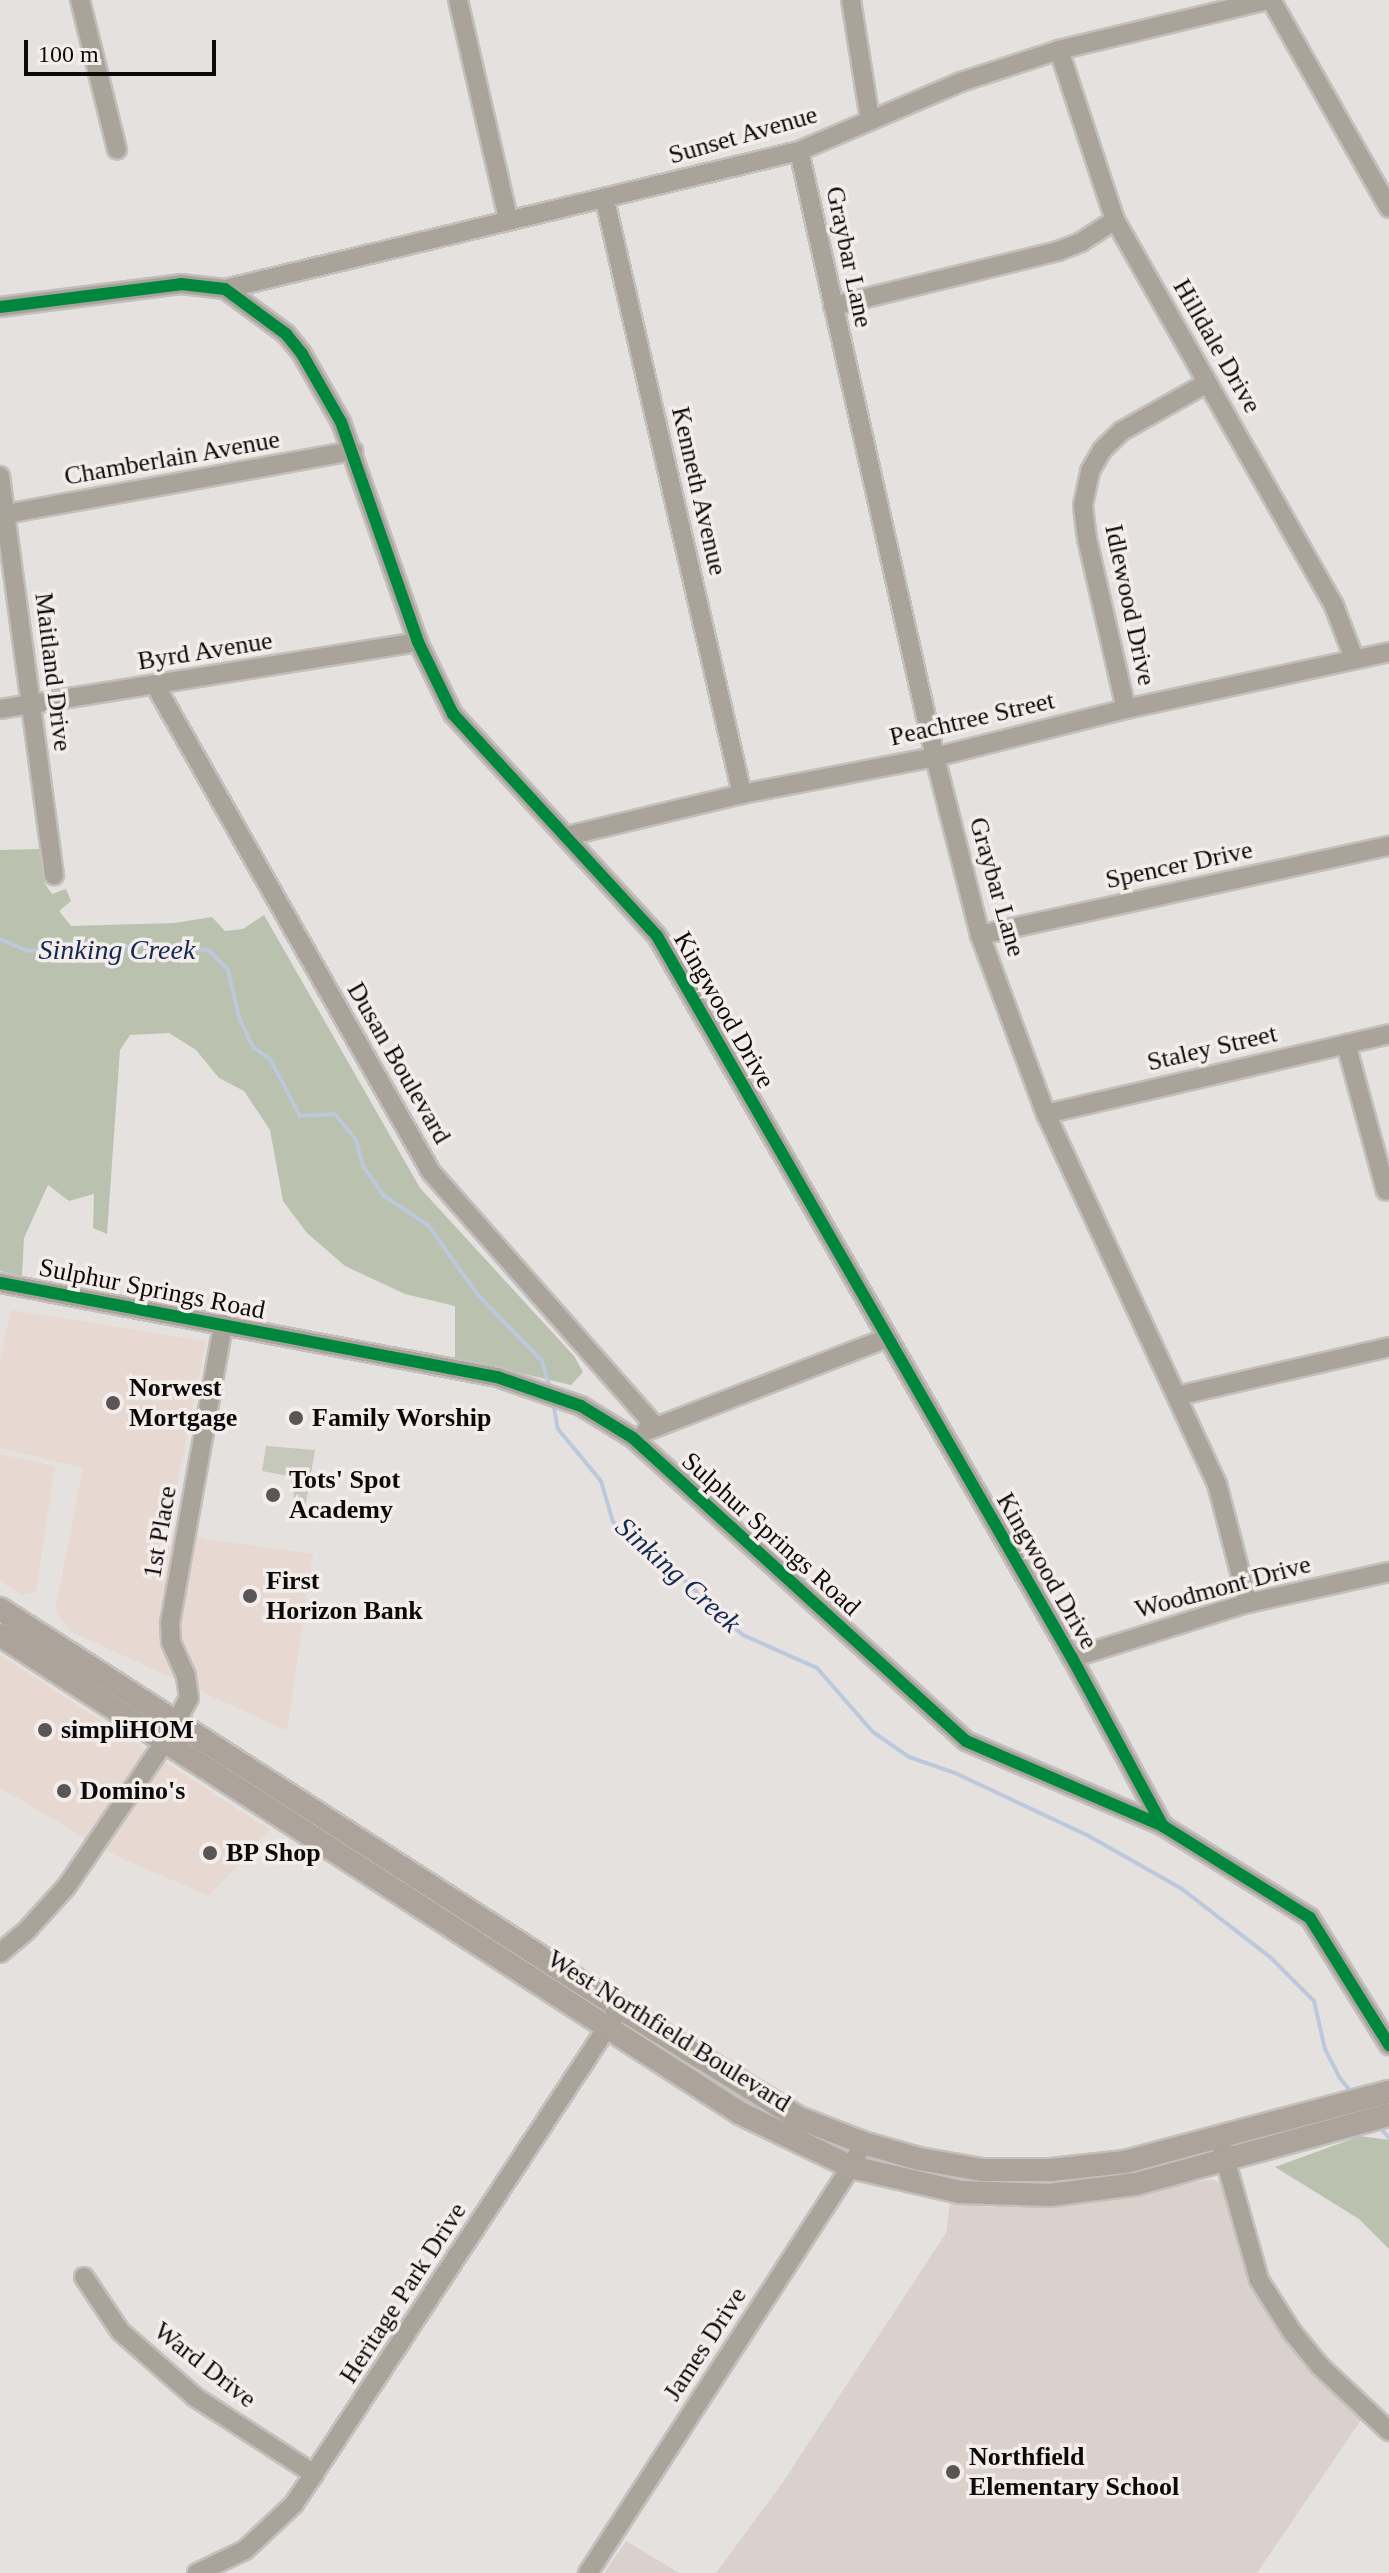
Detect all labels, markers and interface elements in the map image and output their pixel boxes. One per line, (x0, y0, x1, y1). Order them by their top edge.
scale bar (28, 24, 220, 74)
text: 100 m (38, 41, 99, 67)
street label: Sunset Avenue (664, 99, 822, 171)
street label: Graybar Lane (819, 184, 879, 330)
street label: Hilldale Drive (1166, 273, 1268, 419)
street label: Kenneth Avenue (664, 403, 734, 579)
street label: Chamberlain Avenue (61, 424, 283, 492)
street label: Idlewood Drive (1098, 522, 1162, 688)
street label: Maitland Drive (28, 591, 78, 753)
street label: Byrd Avenue (135, 625, 275, 677)
street label: Peachtree Street (887, 685, 1057, 753)
street label: Graybar Lane (962, 814, 1032, 960)
street label: Spencer Drive (1103, 834, 1255, 896)
street label: Kingwood Drive (667, 926, 781, 1094)
water label: Sinking Creek (39, 933, 195, 967)
street label: Dusan Boulevard (340, 977, 458, 1149)
street label: Staley Street (1144, 1018, 1280, 1078)
street label: Sulphur Springs Road (36, 1252, 268, 1326)
place label: Norwest Mortgage (129, 1372, 237, 1434)
marker: Norwest Mortgage (104, 1394, 122, 1412)
place label: Family Worship (312, 1402, 492, 1434)
marker: Family Worship (287, 1409, 305, 1427)
street label: Sulphur Springs Road (675, 1446, 867, 1622)
place label: Tots' Spot Academy (289, 1464, 400, 1526)
street label: 1st Place (137, 1483, 183, 1581)
marker: Tots' Spot Academy (264, 1486, 282, 1504)
street label: Kingwood Drive (990, 1487, 1104, 1655)
water label: Sinking Creek (608, 1510, 748, 1640)
street label: Woodmont Drive (1132, 1549, 1314, 1625)
place label: First Horizon Bank (266, 1565, 423, 1626)
marker: First Horizon Bank (241, 1587, 259, 1605)
place label: simpliHOM (61, 1714, 194, 1746)
marker: simpliHOM (36, 1721, 54, 1739)
place label: Domino's (80, 1775, 185, 1807)
marker: Domino's (55, 1782, 73, 1800)
place label: BP Shop (226, 1837, 322, 1869)
marker: BP Shop (201, 1844, 219, 1862)
street label: West Northfield Boulevard (542, 1943, 796, 2119)
street label: Heritage Park Drive (333, 2197, 473, 2389)
street label: James Drive (657, 2281, 753, 2407)
street label: Ward Drive (148, 2315, 262, 2415)
place label: Northfield Elementary School (969, 2441, 1179, 2502)
marker: Northfield Elementary School (944, 2463, 962, 2481)

